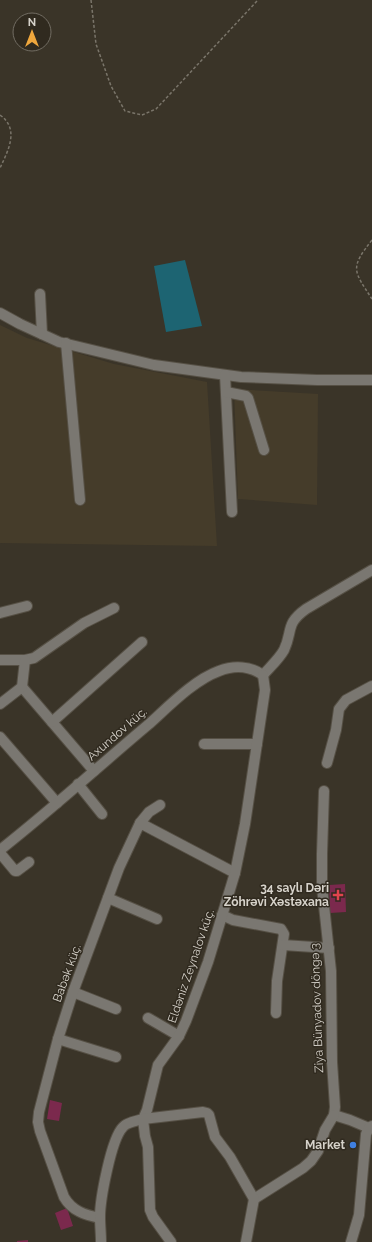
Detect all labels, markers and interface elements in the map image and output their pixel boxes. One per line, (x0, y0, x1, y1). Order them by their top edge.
north arrow (12, 12, 52, 52)
text: N (28, 16, 36, 29)
street label: Axundov küç. (84, 704, 150, 764)
place label: 34 saylı Dəri Zöhrəvi Xəstəxana (224, 881, 329, 909)
marker: 34 saylı Dəri Zöhrəvi Xəstəxana (332, 889, 344, 901)
street label: Eldəniz Zeynalov küç. (165, 907, 217, 1025)
street label: Babək küç. (50, 942, 84, 1004)
street label: Ziya Bünyadov döngə 3 (308, 943, 326, 1073)
place label: Market (305, 1138, 345, 1152)
marker: Market (348, 1140, 358, 1150)

